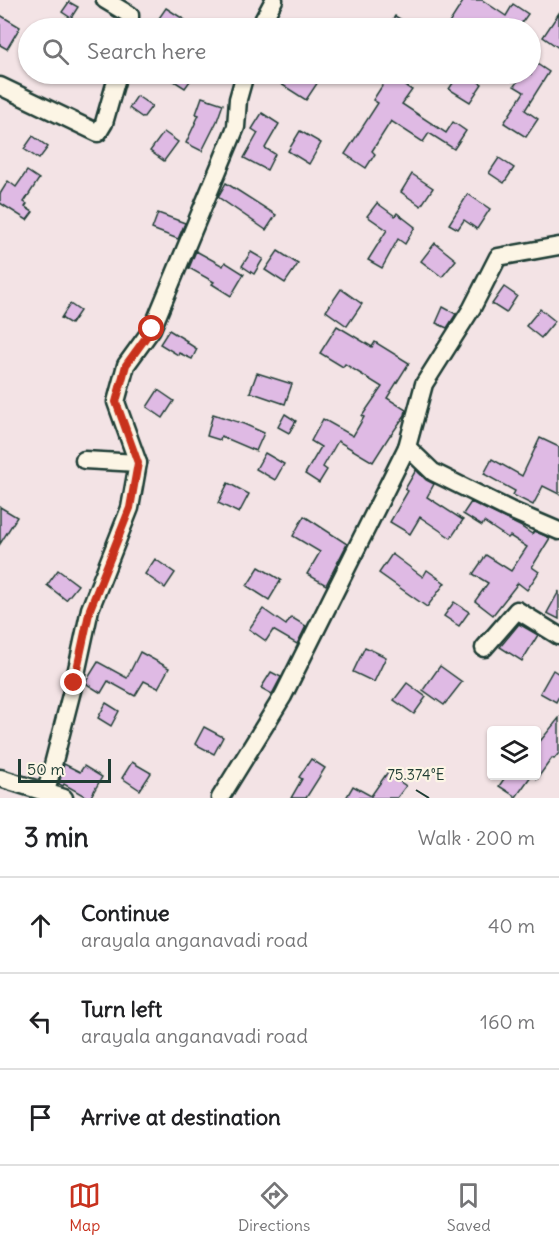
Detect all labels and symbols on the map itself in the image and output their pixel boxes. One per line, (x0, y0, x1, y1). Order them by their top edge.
route start (138, 315, 164, 341)
route end (60, 669, 86, 695)
scale bar (18, 756, 111, 784)
text: 75.374°E (387, 765, 445, 784)

